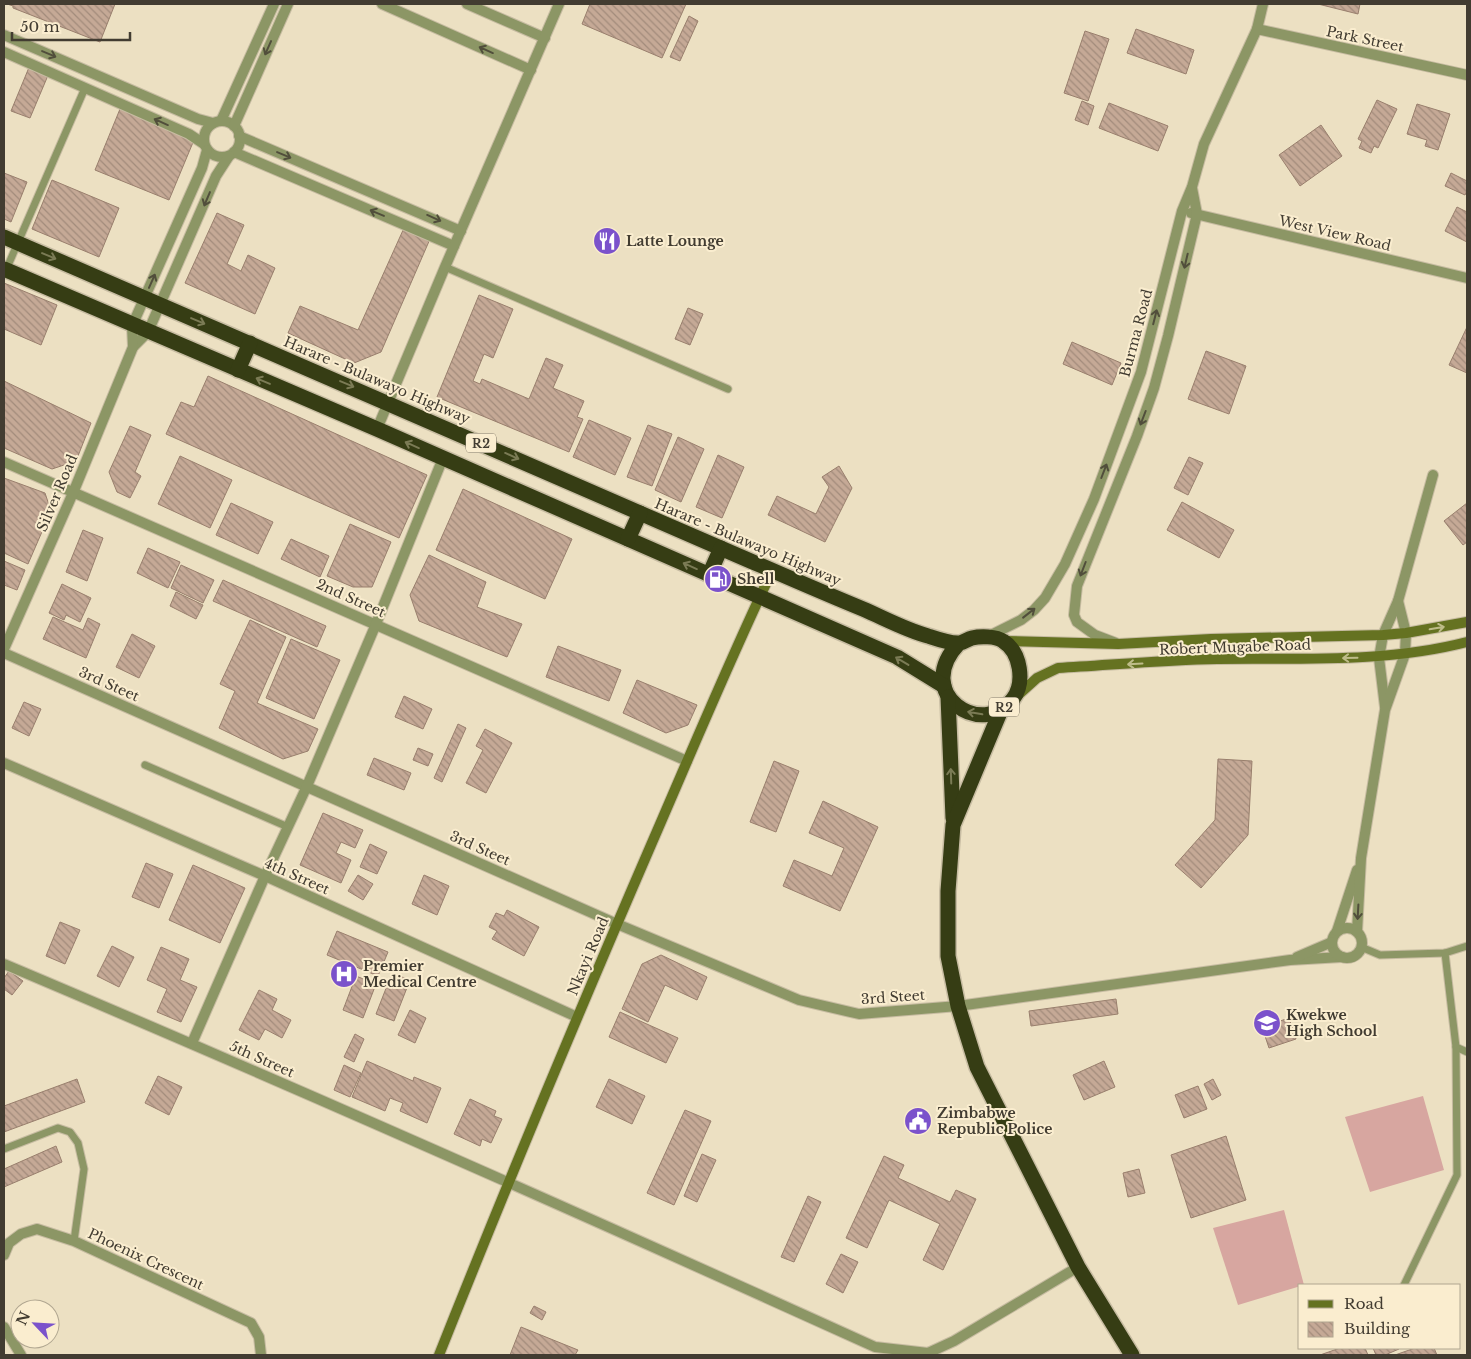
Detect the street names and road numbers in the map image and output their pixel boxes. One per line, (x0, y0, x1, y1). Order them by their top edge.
street label: Park Street (1325, 22, 1406, 56)
street label: West View Road (1276, 211, 1393, 255)
street label: Burma Road (1116, 286, 1157, 379)
street label: Harare - Bulawayo Highway (281, 332, 473, 428)
road number: R2 (466, 433, 496, 452)
street label: Silver Road (33, 451, 82, 534)
street label: Harare - Bulawayo Highway (652, 494, 844, 590)
street label: 2nd Street (314, 575, 389, 622)
street label: Robert Mugabe Road (1159, 635, 1312, 659)
street label: 3rd Steet (76, 663, 143, 706)
road number: R2 (989, 698, 1019, 716)
street label: 3rd Steet (447, 827, 514, 870)
street label: 4th Street (262, 854, 333, 899)
street label: Nkayi Road (563, 913, 613, 998)
street label: 3rd Steet (860, 986, 926, 1008)
street label: 5th Street (227, 1037, 298, 1082)
street label: Phoenix Crescent (85, 1224, 207, 1294)

